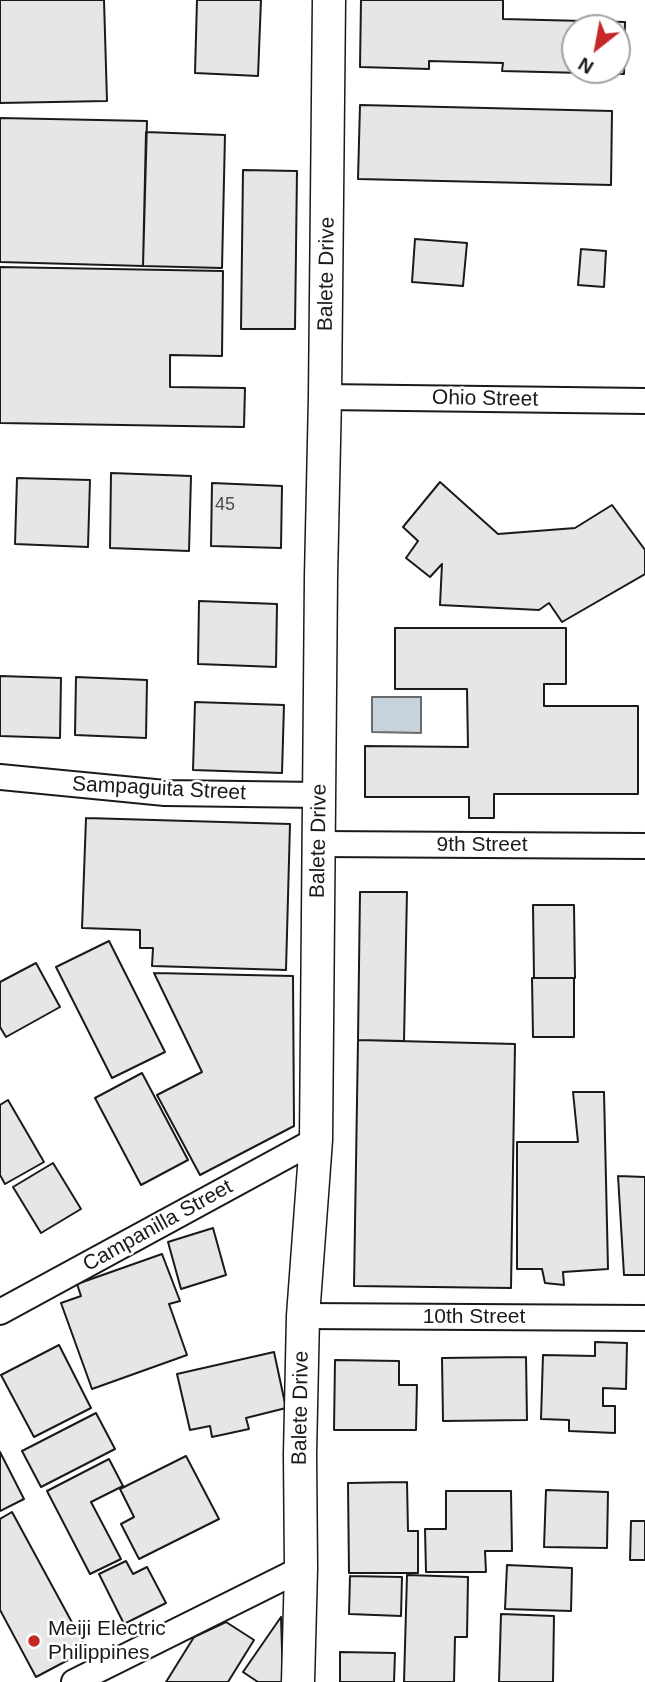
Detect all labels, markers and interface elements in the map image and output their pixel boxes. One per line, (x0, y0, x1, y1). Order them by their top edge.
north arrow (561, 14, 631, 84)
text: N (575, 53, 597, 78)
street label: Balete Drive (313, 217, 341, 331)
street label: Ohio Street (432, 385, 538, 413)
house number: 45 (215, 494, 235, 516)
street label: Sampaguita Street (71, 772, 247, 806)
street label: Balete Drive (305, 784, 333, 898)
street label: 9th Street (436, 832, 528, 858)
street label: Campanilla Street (79, 1175, 237, 1277)
street label: 10th Street (423, 1304, 525, 1330)
street label: Balete Drive (287, 1351, 315, 1465)
place label: Meiji Electric Philippines (48, 1616, 166, 1666)
marker: Meiji Electric Philippines (26, 1633, 42, 1649)

